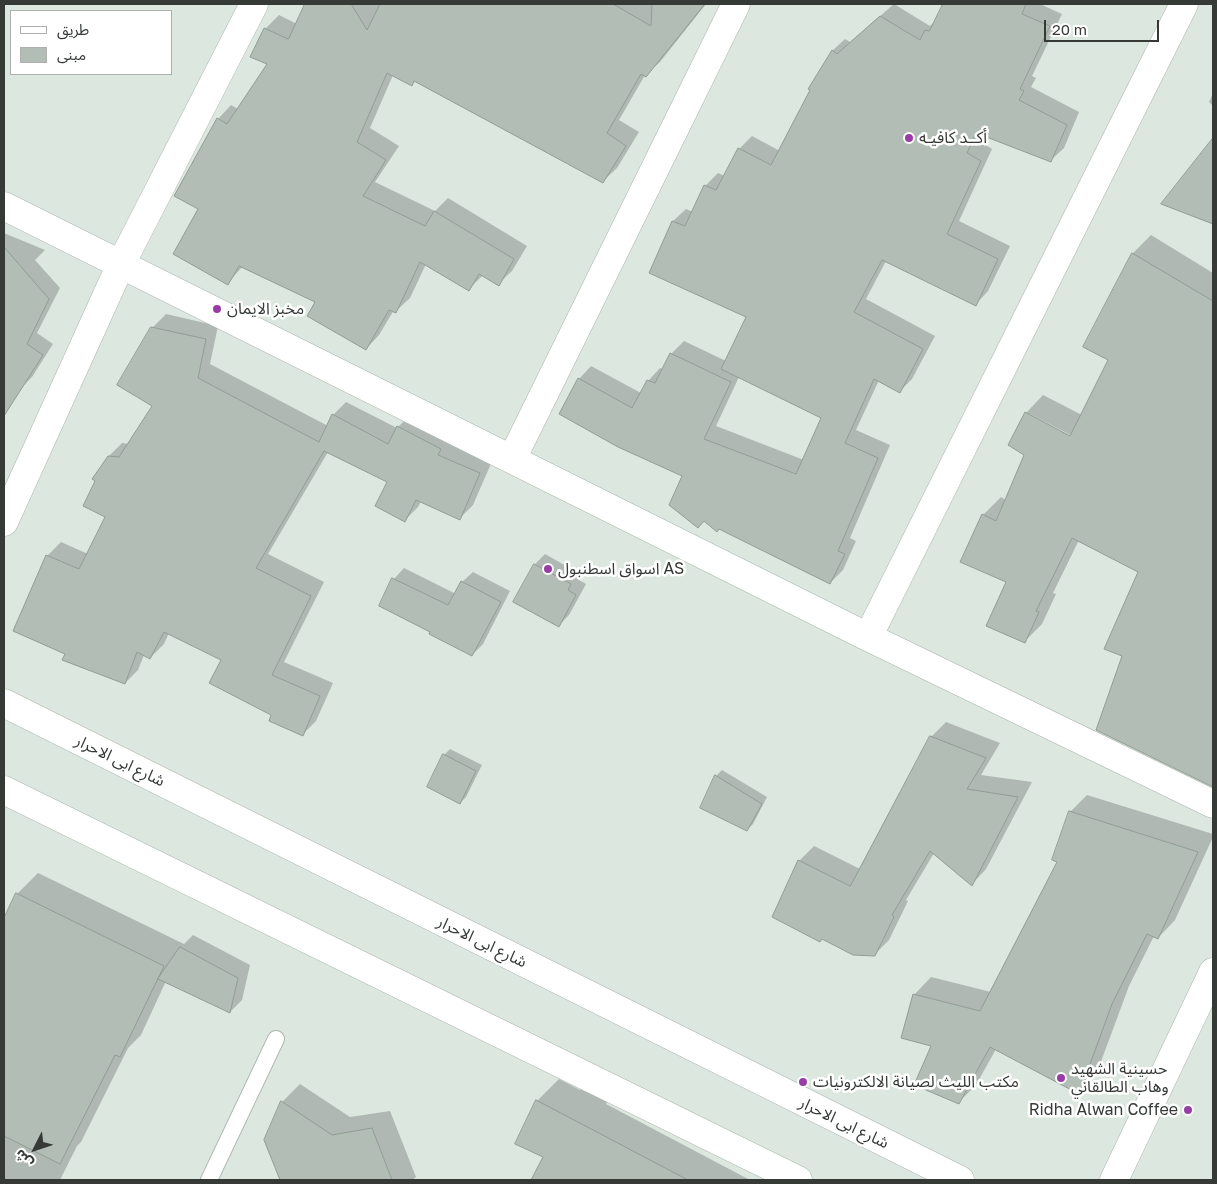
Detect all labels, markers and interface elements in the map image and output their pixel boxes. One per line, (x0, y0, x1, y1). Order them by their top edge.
legend (10, 10, 172, 75)
scale bar (1047, 10, 1162, 42)
text: طريق (57, 20, 89, 38)
text: 20 m (1052, 20, 1087, 38)
text: مبنى (57, 45, 86, 63)
place label: أكــد كافيـه (919, 128, 987, 148)
marker: أكــد كافيـه (903, 132, 915, 144)
place label: مخبز الايمان (227, 299, 304, 319)
marker: مخبز الايمان (211, 303, 223, 315)
place label: اسواق اسطنبول AS (558, 559, 684, 579)
marker: اسواق اسطنبول AS (542, 563, 554, 575)
street label: شارع ابی الاحرار (72, 731, 168, 791)
street label: شارع ابی الاحرار (434, 912, 530, 972)
place label: حسينية الشهيد وهاب الطالقاني (1071, 1059, 1169, 1097)
place label: مكتب الليث لصيانة الالكترونيات (813, 1072, 1019, 1092)
marker: حسينية الشهيد وهاب الطالقاني (1055, 1072, 1067, 1084)
marker: مكتب الليث لصيانة الالكترونيات (797, 1076, 809, 1088)
street label: شارع ابی الاحرار (796, 1093, 892, 1153)
place label: Ridha Alwan Coffee (1029, 1100, 1178, 1120)
marker: Ridha Alwan Coffee (1182, 1104, 1194, 1116)
north arrow (10, 1124, 60, 1174)
text: ش (11, 1146, 36, 1172)

